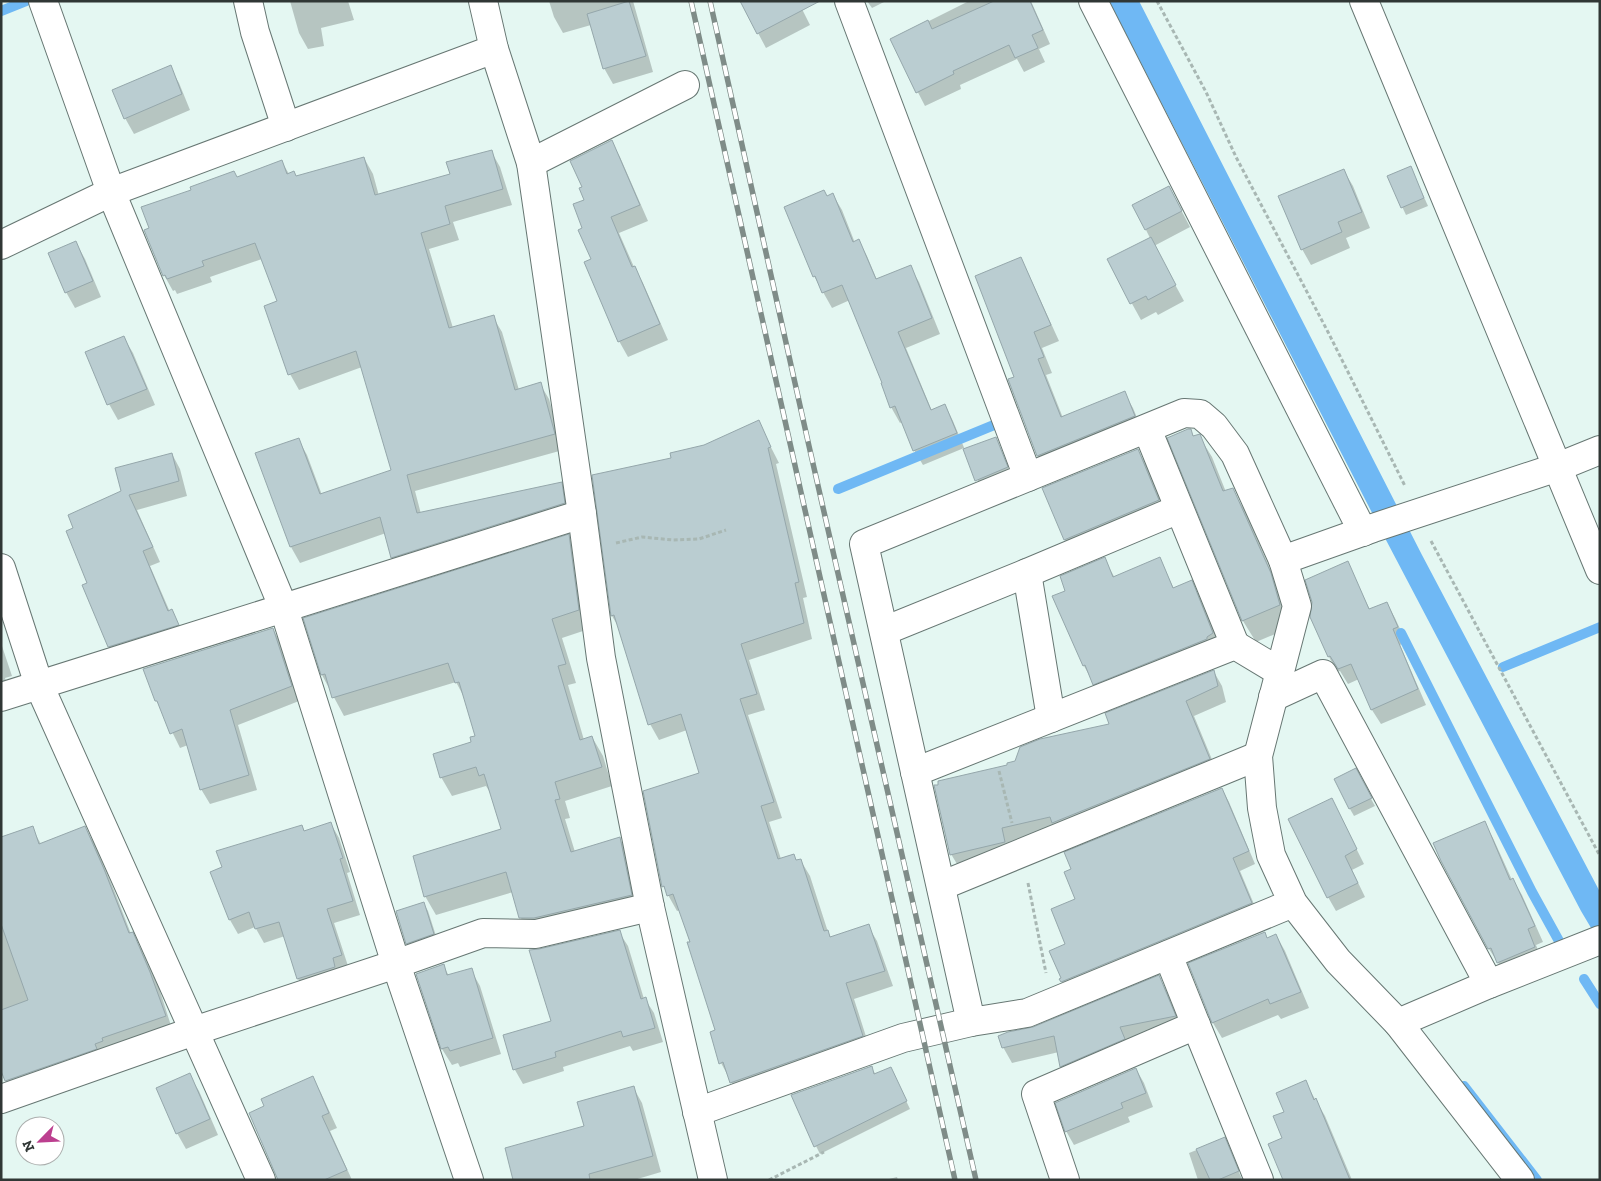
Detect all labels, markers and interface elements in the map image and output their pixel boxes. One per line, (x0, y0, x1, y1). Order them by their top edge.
north arrow (15, 1116, 65, 1166)
text: N (19, 1137, 39, 1154)

